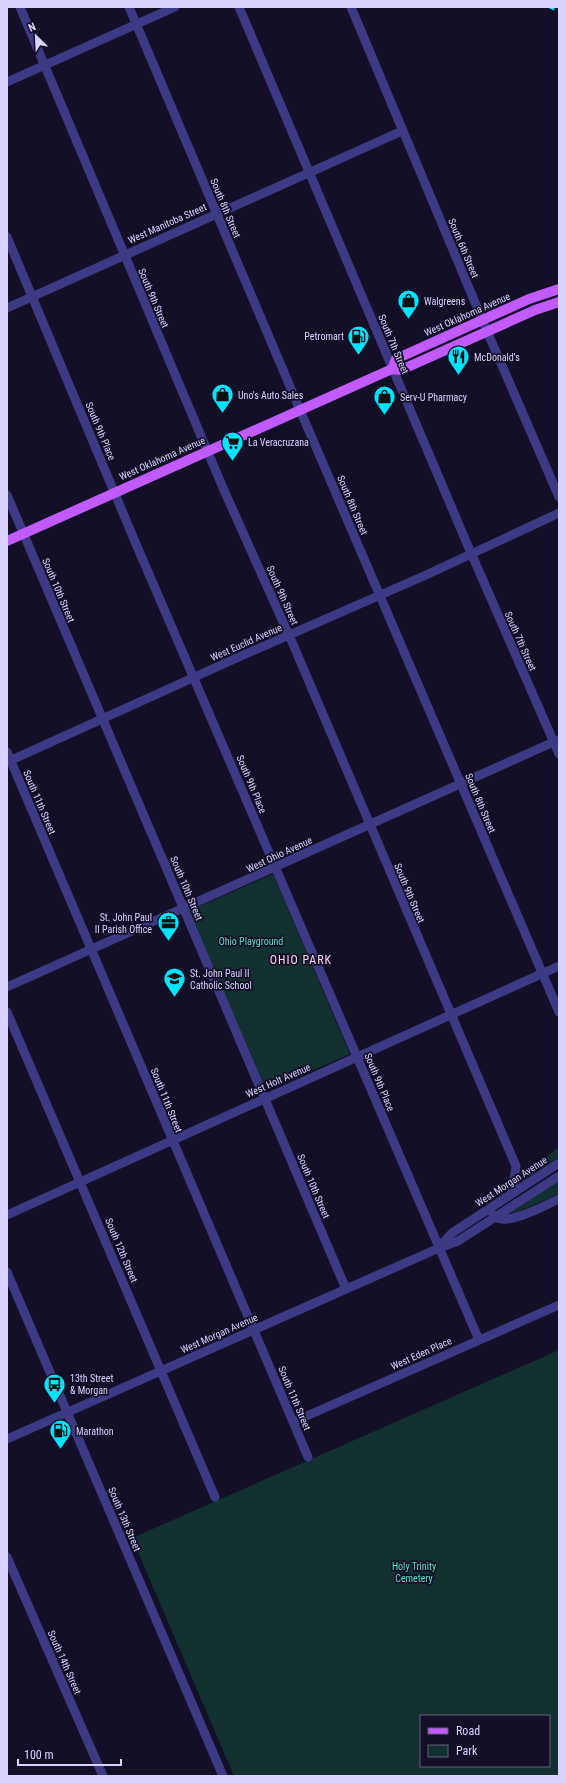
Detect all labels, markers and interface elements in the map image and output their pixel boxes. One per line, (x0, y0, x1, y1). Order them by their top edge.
north arrow (16, 16, 56, 56)
text: N (26, 20, 38, 35)
street label: South 8th Street (208, 177, 243, 240)
street label: West Manitoba Street (126, 201, 208, 246)
street label: South 6th Street (446, 217, 481, 280)
street label: South 9th Street (136, 267, 171, 330)
shop icon: Walgreens (395, 288, 421, 321)
street label: West Oklahoma Avenue (423, 290, 512, 338)
place label: Walgreens (424, 296, 466, 307)
street label: South 7th Street (376, 313, 411, 376)
fuel station icon: Petromart (346, 323, 372, 356)
place label: Petromart (304, 331, 344, 342)
restaurant icon: McDonald's (445, 344, 471, 377)
place label: McDonald's (474, 352, 520, 363)
shop icon: Uno's Auto Sales (209, 382, 235, 415)
shop icon: Serv-U Pharmacy (372, 384, 398, 417)
place label: Uno's Auto Sales (238, 390, 304, 401)
place label: Serv-U Pharmacy (400, 392, 467, 403)
street label: South 9th Place (83, 400, 118, 462)
supermarket icon: La Veracruzana (220, 429, 246, 462)
street label: West Oklahoma Avenue (118, 434, 207, 482)
place label: La Veracruzana (248, 437, 309, 448)
street label: South 8th Street (335, 474, 370, 537)
street label: South 10th Street (40, 557, 77, 624)
street label: South 9th Street (265, 564, 301, 627)
street label: South 7th Street (503, 610, 539, 673)
street label: West Euclid Avenue (209, 622, 284, 663)
street label: South 9th Place (234, 753, 269, 815)
street label: South 11th Street (21, 769, 58, 836)
street label: South 8th Street (463, 772, 498, 835)
street label: West Ohio Avenue (245, 834, 314, 874)
street label: South 10th Street (168, 855, 205, 922)
street label: South 9th Street (392, 862, 427, 925)
office icon: St. John Paul II Parish Office (155, 910, 181, 943)
place label: St. John Paul II Parish Office (95, 912, 152, 935)
park label: Ohio Playground (219, 936, 283, 947)
district label: OHIO PARK (270, 953, 332, 967)
school or university icon: St. John Paul II Catholic School (162, 966, 188, 999)
place label: St. John Paul II Catholic School (190, 968, 252, 991)
street label: South 9th Place (362, 1051, 397, 1113)
street label: West Holt Avenue (244, 1061, 312, 1100)
street label: South 11th Street (149, 1066, 184, 1134)
street label: South 10th Street (295, 1153, 332, 1220)
street label: West Morgan Avenue (473, 1154, 549, 1209)
street label: South 12th Street (103, 1217, 140, 1284)
street label: West Morgan Avenue (179, 1311, 260, 1355)
street label: West Eden Place (389, 1335, 454, 1372)
street label: South 11th Street (276, 1365, 313, 1432)
bus stop icon: 13th Street & Morgan (41, 1371, 67, 1404)
place label: 13th Street & Morgan (70, 1373, 113, 1396)
fuel station icon: Marathon (48, 1418, 74, 1451)
place label: Marathon (76, 1426, 114, 1437)
street label: South 13th Street (106, 1486, 143, 1553)
park label: Holy Trinity Cemetery (392, 1561, 436, 1584)
street label: South 14th Street (46, 1629, 84, 1696)
legend (420, 1715, 550, 1767)
text: Road (456, 1724, 480, 1738)
scale bar (18, 1741, 121, 1767)
text: Park (456, 1744, 478, 1758)
text: 100 m (24, 1748, 54, 1762)

